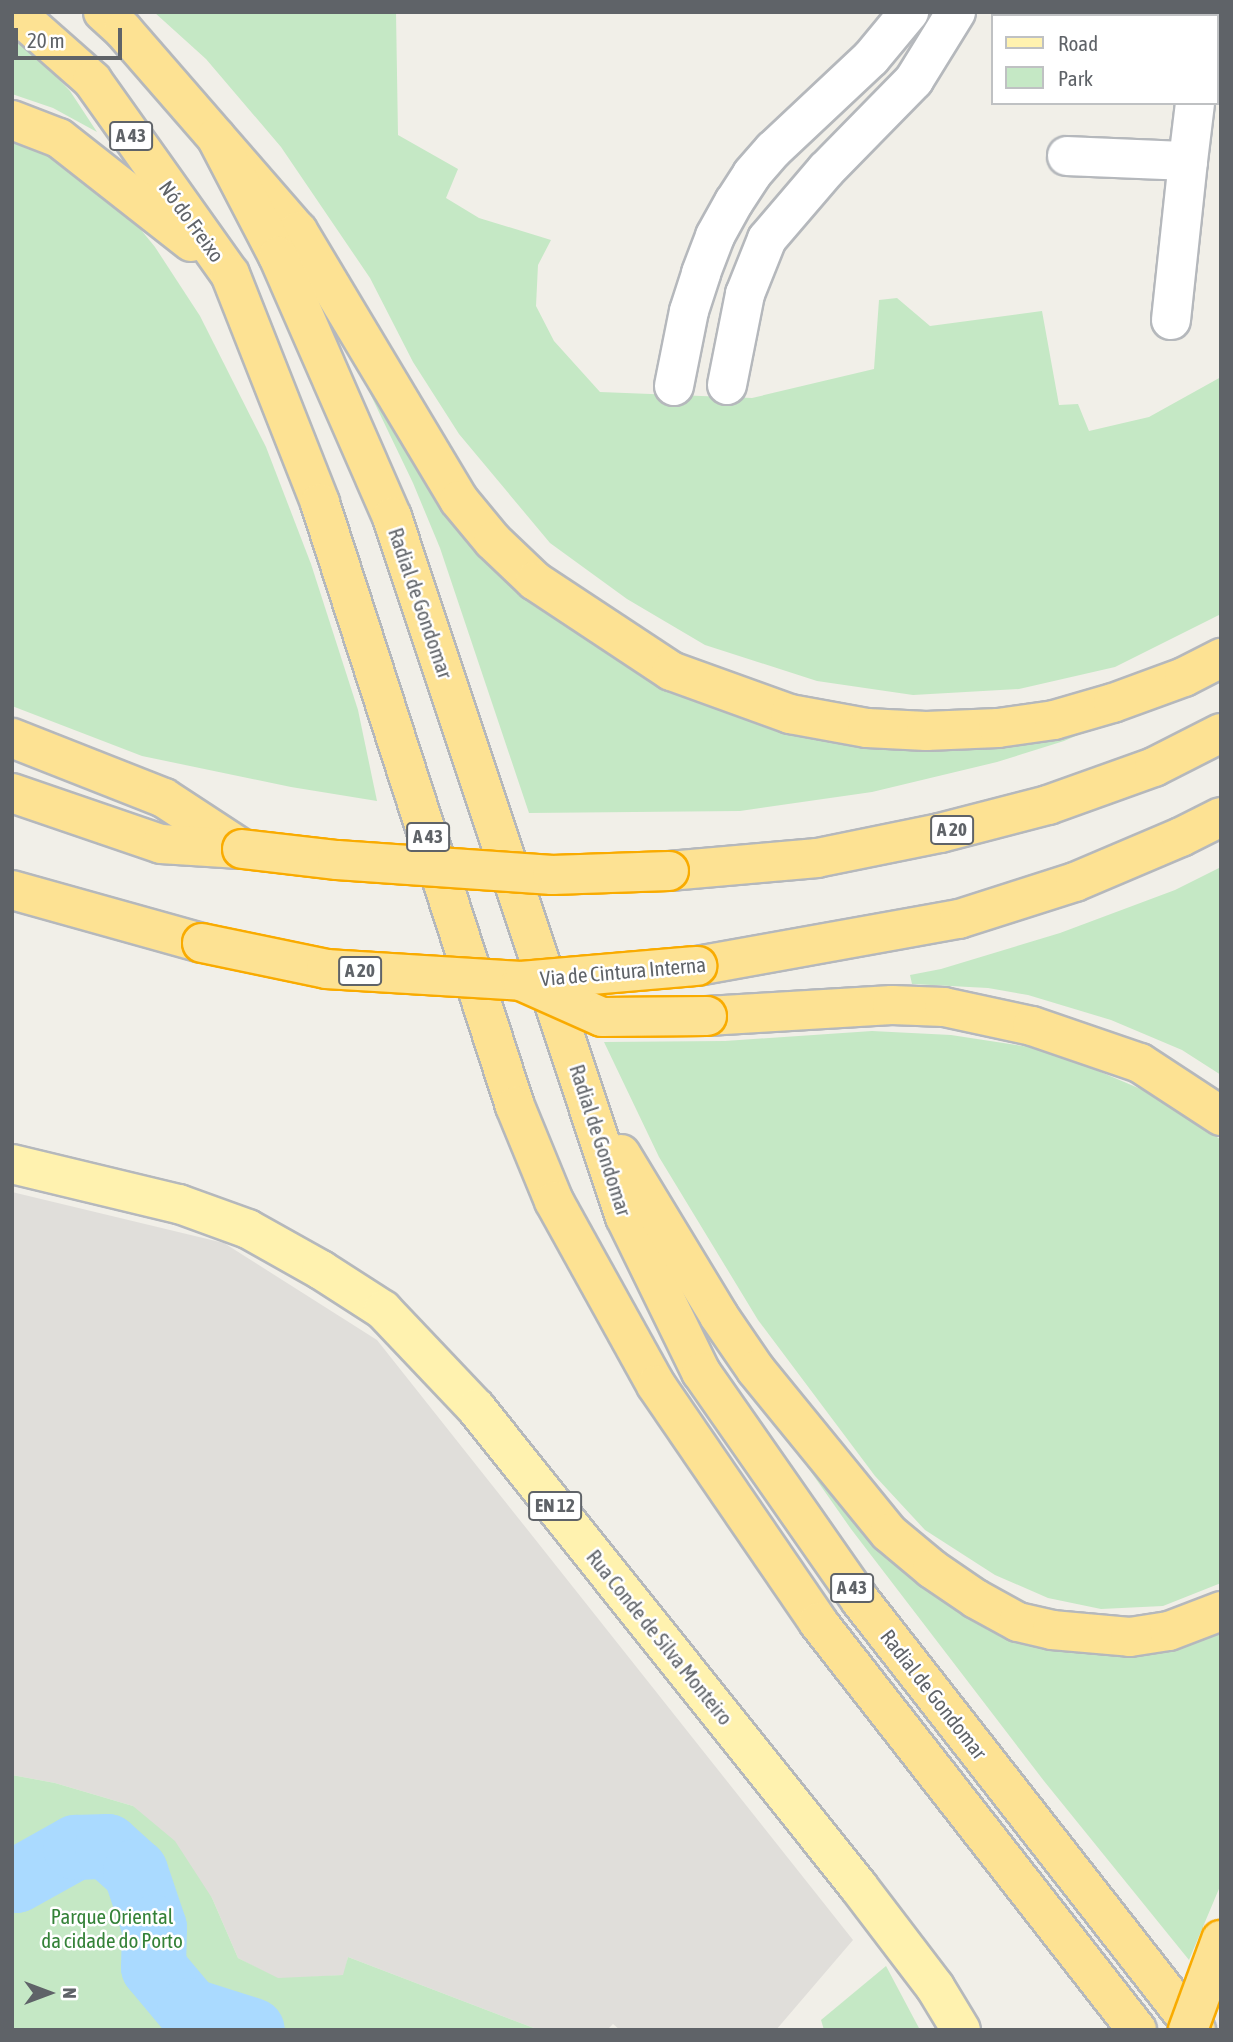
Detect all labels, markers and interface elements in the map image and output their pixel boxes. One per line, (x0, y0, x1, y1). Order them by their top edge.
scale bar (18, 14, 126, 58)
legend (992, 14, 1219, 105)
text: 20 m (27, 28, 65, 52)
text: Road (1058, 31, 1098, 55)
text: Park (1058, 66, 1093, 90)
road number: A 43 (108, 120, 154, 152)
street label: Nó do Freixo (154, 175, 230, 267)
street label: Radial de Gondomar (383, 524, 459, 682)
road number: A 20 (929, 814, 975, 846)
road number: A 43 (405, 822, 451, 852)
street label: Via de Cintura Interna (539, 951, 707, 991)
road number: A 20 (337, 956, 383, 987)
street label: Radial de Gondomar (565, 1061, 637, 1219)
road number: EN 12 (527, 1490, 583, 1522)
street label: Rua Conde de Silva Monteiro (582, 1544, 738, 1730)
road number: A 43 (829, 1572, 875, 1604)
street label: Radial de Gondomar (876, 1624, 992, 1764)
park label: Parque Oriental da cidade do Porto (41, 1903, 183, 1953)
north arrow (14, 1958, 84, 2028)
text: N (59, 1987, 81, 1999)

